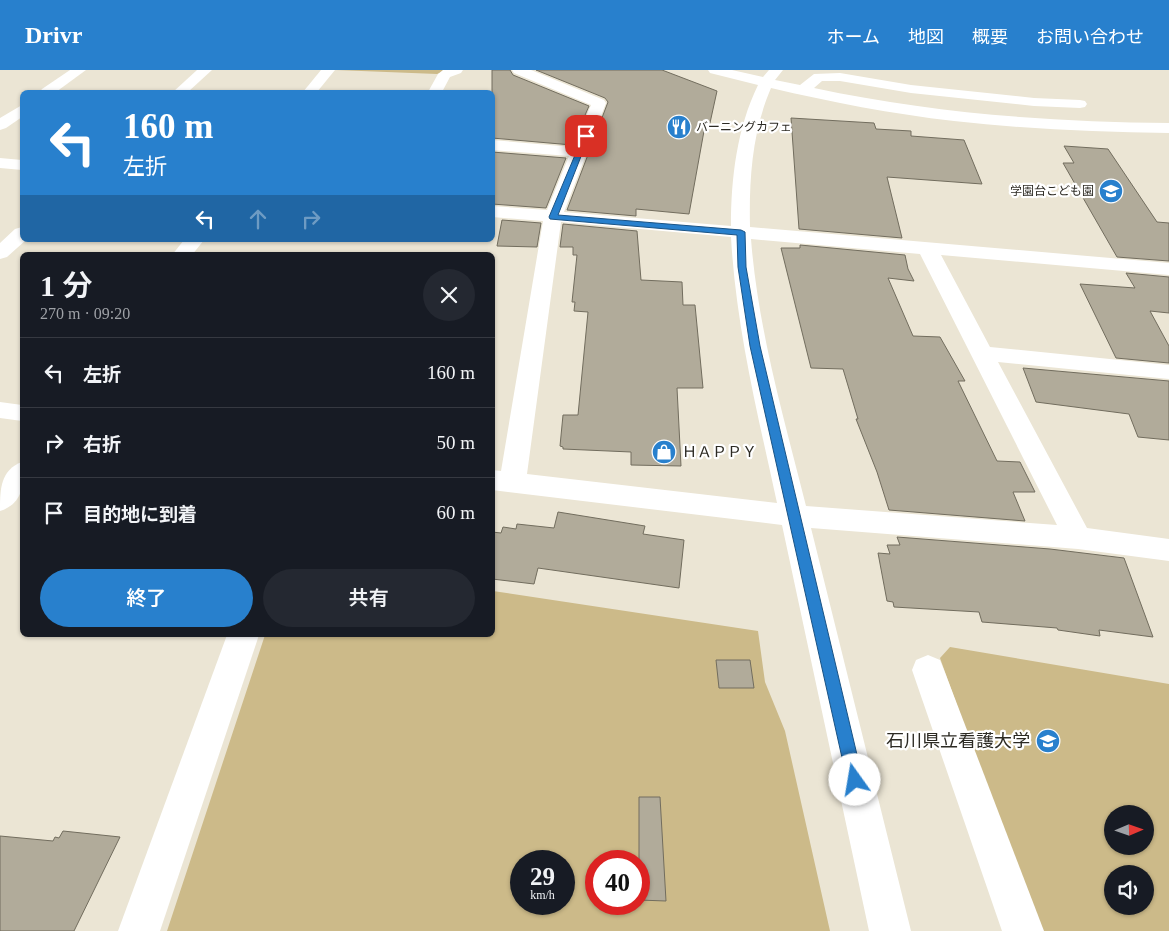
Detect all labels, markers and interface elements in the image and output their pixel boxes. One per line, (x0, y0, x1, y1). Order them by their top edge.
text: Drivr (25, 22, 82, 48)
text: ホーム (827, 27, 880, 47)
text: 地図 (908, 27, 944, 47)
text: 概要 (972, 27, 1008, 47)
text: お問い合わせ (1036, 27, 1144, 47)
text: 160 m (123, 107, 213, 146)
icon: left (40, 110, 105, 175)
restaurant icon: バーニングカフェ (666, 114, 692, 140)
pin (565, 115, 607, 157)
place label: バーニングカフェ (696, 120, 792, 134)
icon: arrive (572, 122, 600, 150)
text: 左折 (123, 154, 167, 179)
school or university icon: 学園台こども園 (1098, 178, 1124, 204)
place label: 学園台こども園 (1010, 184, 1094, 198)
icon: left (191, 205, 219, 233)
icon: ahead (244, 205, 272, 233)
icon: right (297, 205, 325, 233)
text: 1 分 (40, 269, 93, 302)
button: close (423, 269, 475, 321)
text: 270 m · 09:20 (40, 305, 130, 322)
icon: left (40, 359, 68, 387)
text: 160 m (427, 362, 475, 383)
text: 左折 (83, 364, 121, 385)
icon: right (40, 429, 68, 457)
text: 50 m (436, 432, 475, 453)
text: 右折 (83, 434, 121, 455)
shop icon: ＨＡＰＰＹ (651, 439, 677, 465)
place label: ＨＡＰＰＹ (682, 444, 757, 460)
icon: arrive (40, 499, 68, 527)
text: 60 m (436, 502, 475, 523)
text: 目的地に到着 (83, 504, 197, 525)
button: 終了 (40, 569, 253, 627)
button: 共有 (263, 569, 475, 627)
school or university icon: 石川県立看護大学 (1035, 728, 1061, 754)
place label: 石川県立看護大学 (886, 731, 1030, 751)
position arrow (828, 753, 880, 805)
north arrow (1104, 805, 1154, 855)
map controls (1104, 805, 1154, 915)
speed limit sign: 40 (585, 850, 650, 915)
text: 29 (530, 863, 555, 890)
button: sound (1104, 865, 1154, 915)
text: km/h (530, 888, 555, 902)

